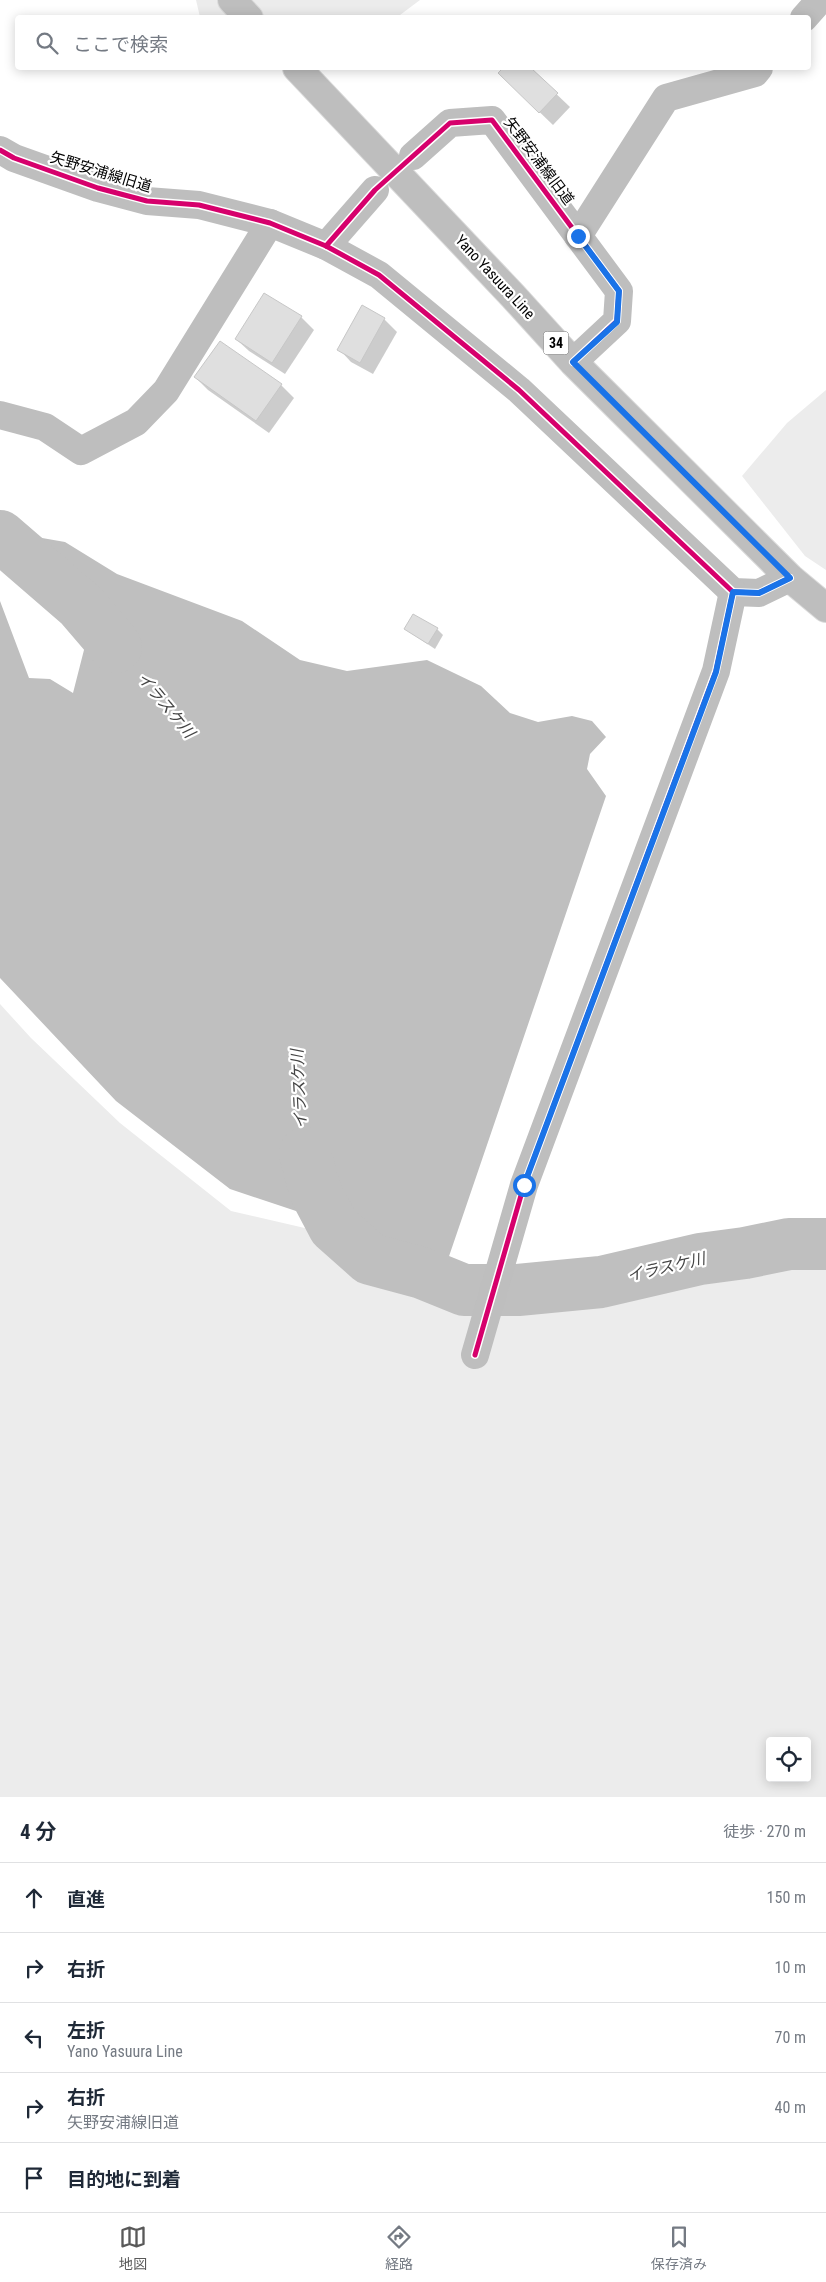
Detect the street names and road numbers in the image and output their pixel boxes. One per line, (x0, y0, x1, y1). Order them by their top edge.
street label: 矢野安浦線旧道 (500, 114, 578, 208)
street label: 矢野安浦線旧道 (48, 148, 154, 196)
street label: Yano Yasuura Line (451, 231, 539, 323)
road number: 34 (544, 332, 568, 354)

